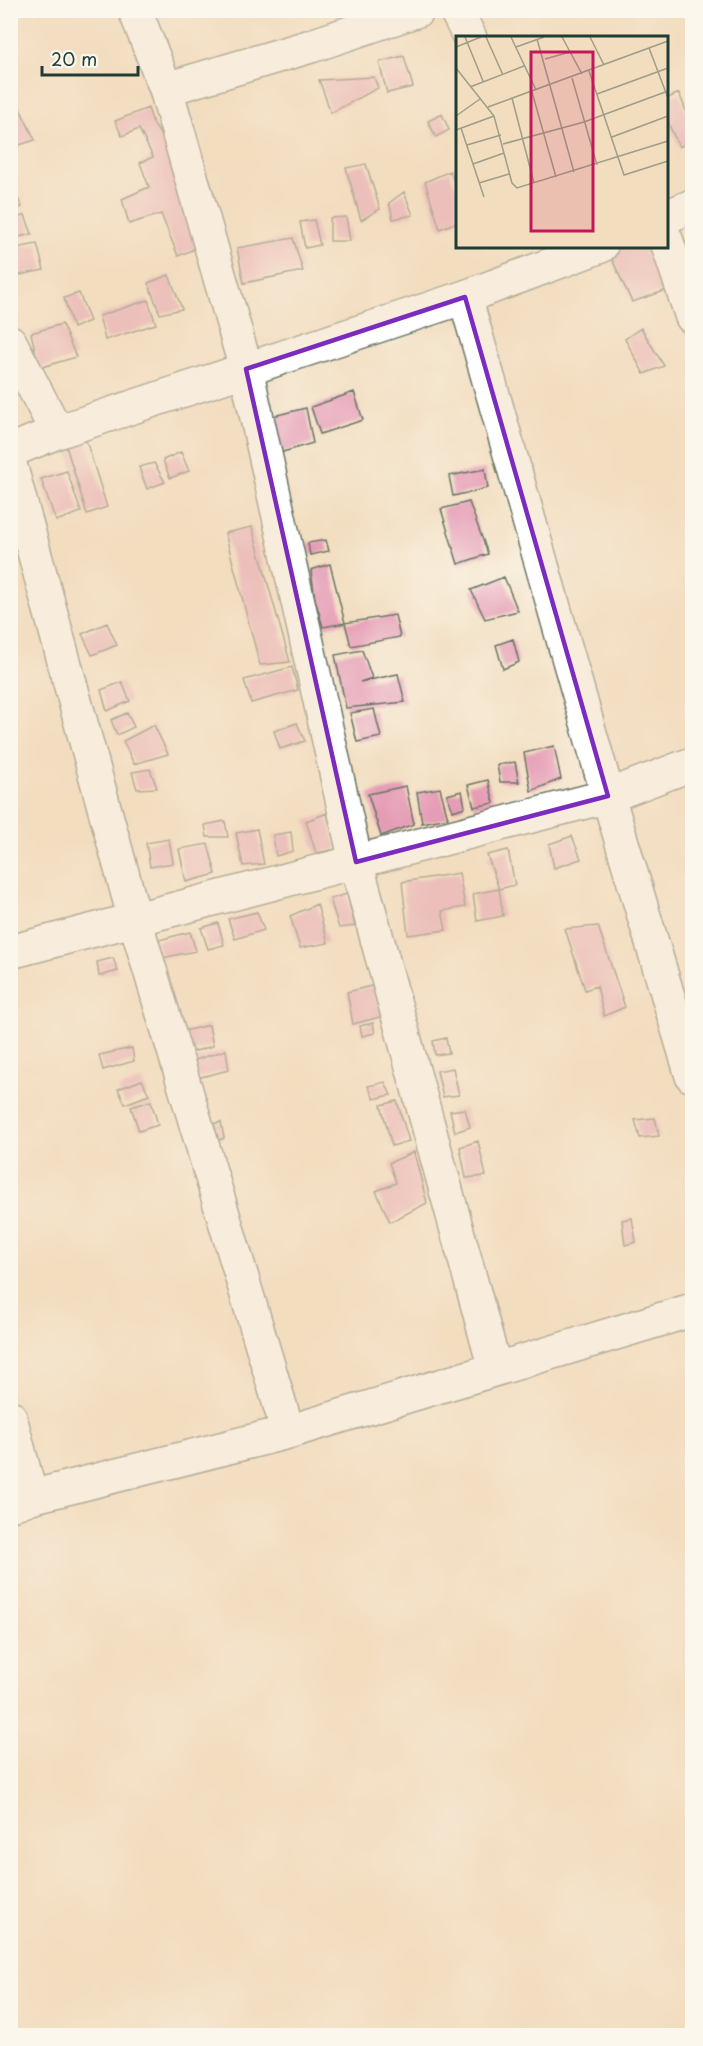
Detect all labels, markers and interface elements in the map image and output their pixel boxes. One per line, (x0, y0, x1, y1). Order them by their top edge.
inset map (456, 36, 667, 248)
scale bar (42, 39, 138, 77)
text: 20 m (51, 45, 97, 72)

